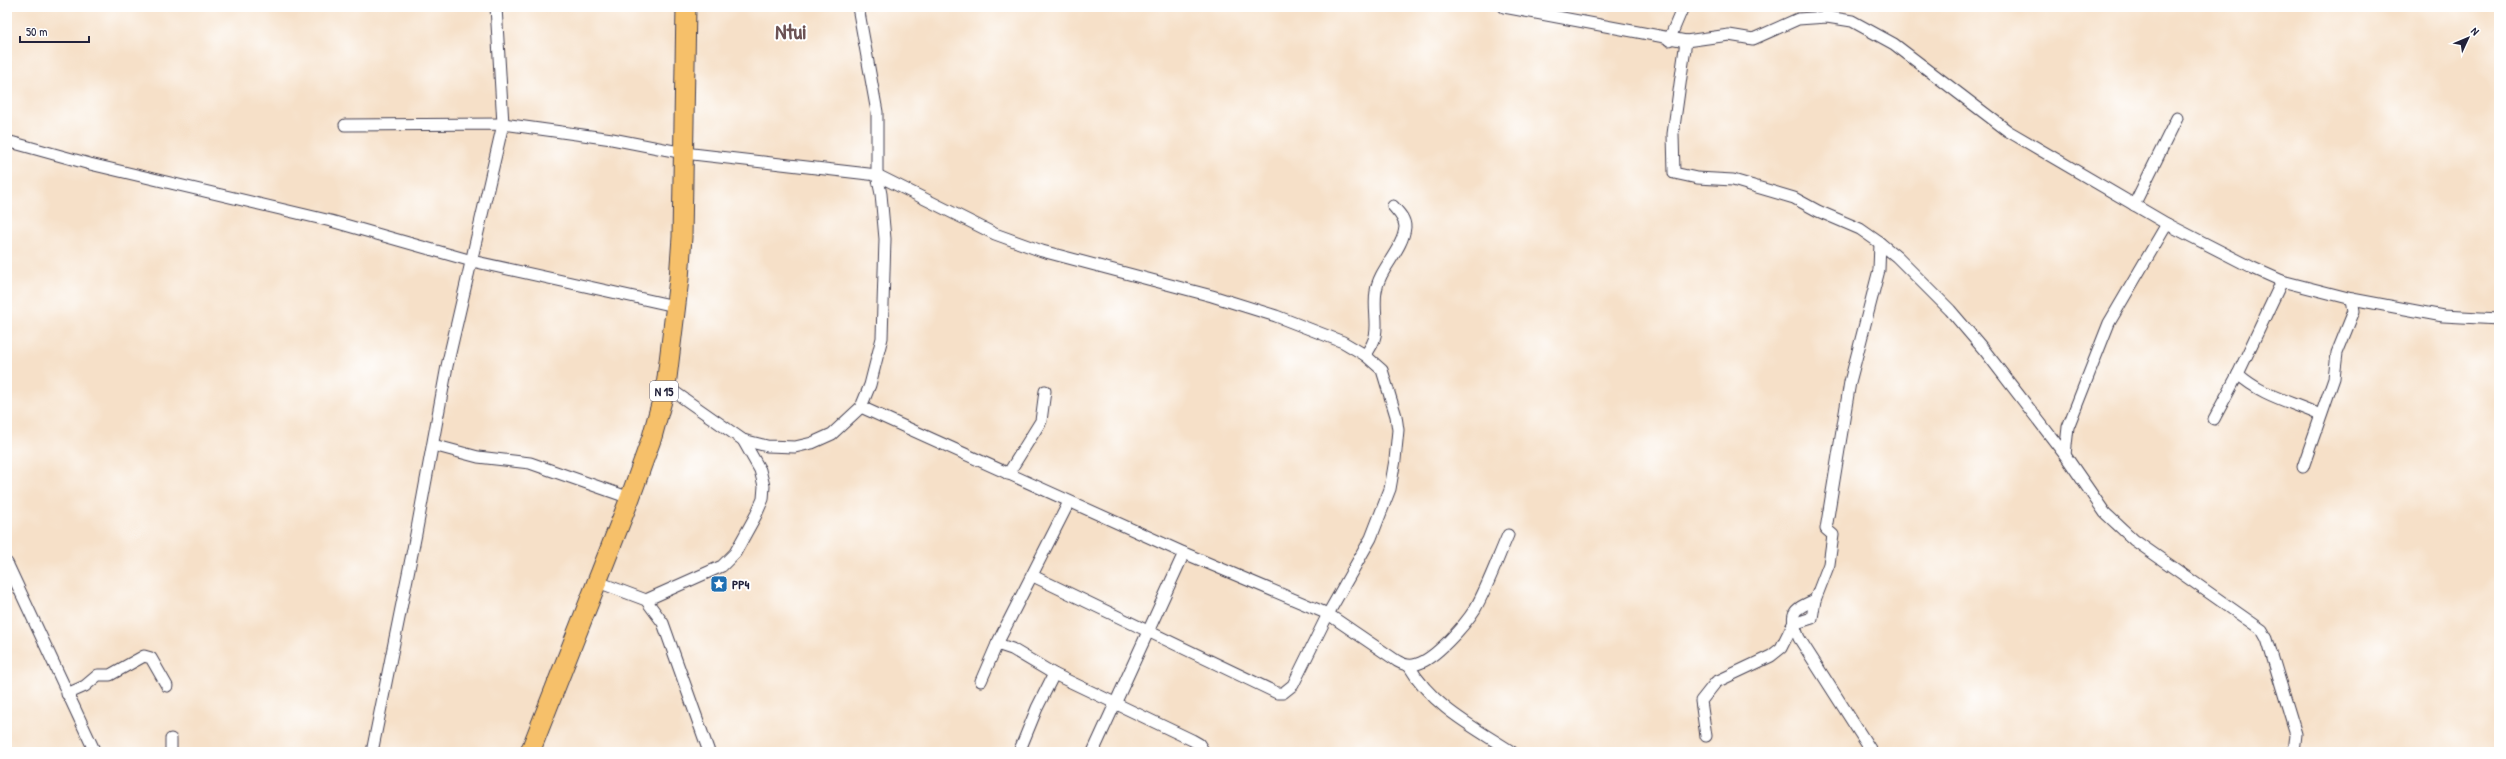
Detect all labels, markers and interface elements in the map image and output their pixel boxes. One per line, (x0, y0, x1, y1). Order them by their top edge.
district label: Ntui (775, 17, 807, 46)
scale bar (20, 18, 89, 44)
north arrow (2448, 18, 2488, 58)
text: 50 m (26, 23, 47, 40)
text: N (2468, 24, 2482, 38)
road number: N 15 (650, 381, 678, 401)
place icon: PP4 (709, 574, 729, 594)
place label: PP4 (732, 575, 750, 593)

